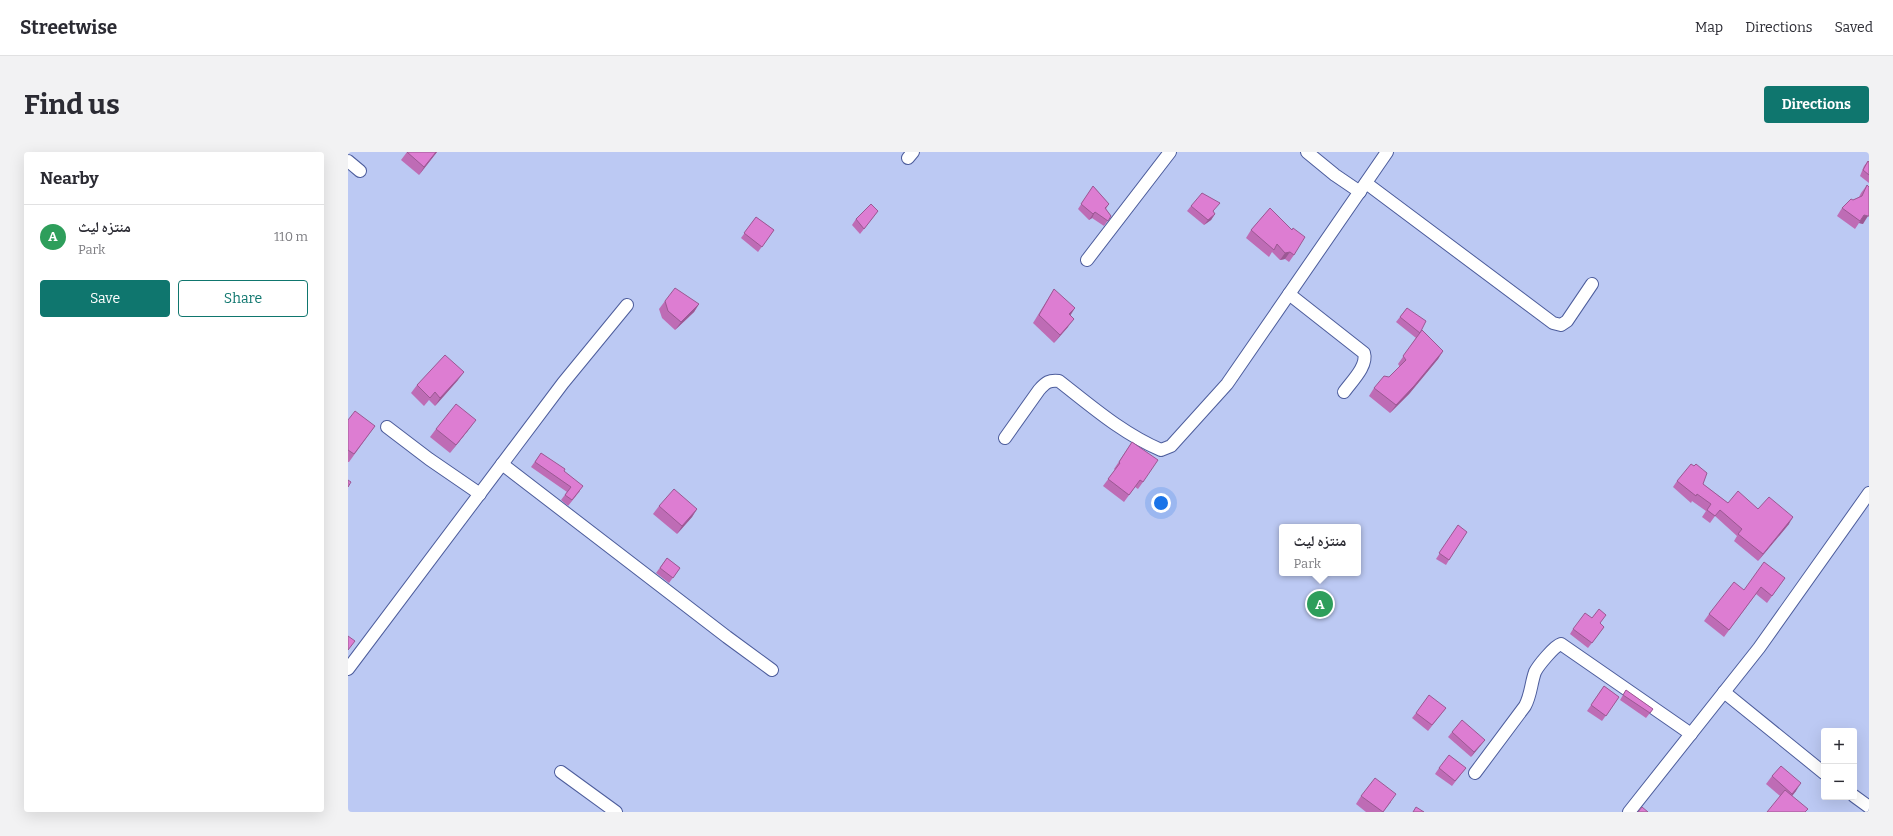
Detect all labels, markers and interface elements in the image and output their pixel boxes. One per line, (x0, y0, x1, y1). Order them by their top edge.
text: Streetwise (20, 16, 117, 39)
text: Map (1695, 19, 1723, 36)
text: Directions (1745, 19, 1813, 36)
text: Saved (1835, 19, 1873, 36)
button: Directions (1764, 86, 1869, 123)
text: Find us (24, 88, 120, 121)
text: Nearby (40, 168, 99, 189)
text: منتزه ليث (78, 218, 131, 236)
text: A (48, 229, 58, 244)
text: 110 m (274, 229, 308, 244)
text: Park (78, 242, 105, 257)
button: Save (40, 280, 170, 317)
button: Share (178, 280, 308, 317)
your location (1151, 493, 1171, 513)
popup (1279, 524, 1361, 576)
text: منتزه ليث (1294, 532, 1346, 550)
text: Park (1294, 556, 1321, 571)
pin: A (1307, 589, 1333, 619)
map controls (1821, 728, 1857, 800)
button: + (1821, 728, 1857, 764)
button: − (1821, 764, 1857, 800)

